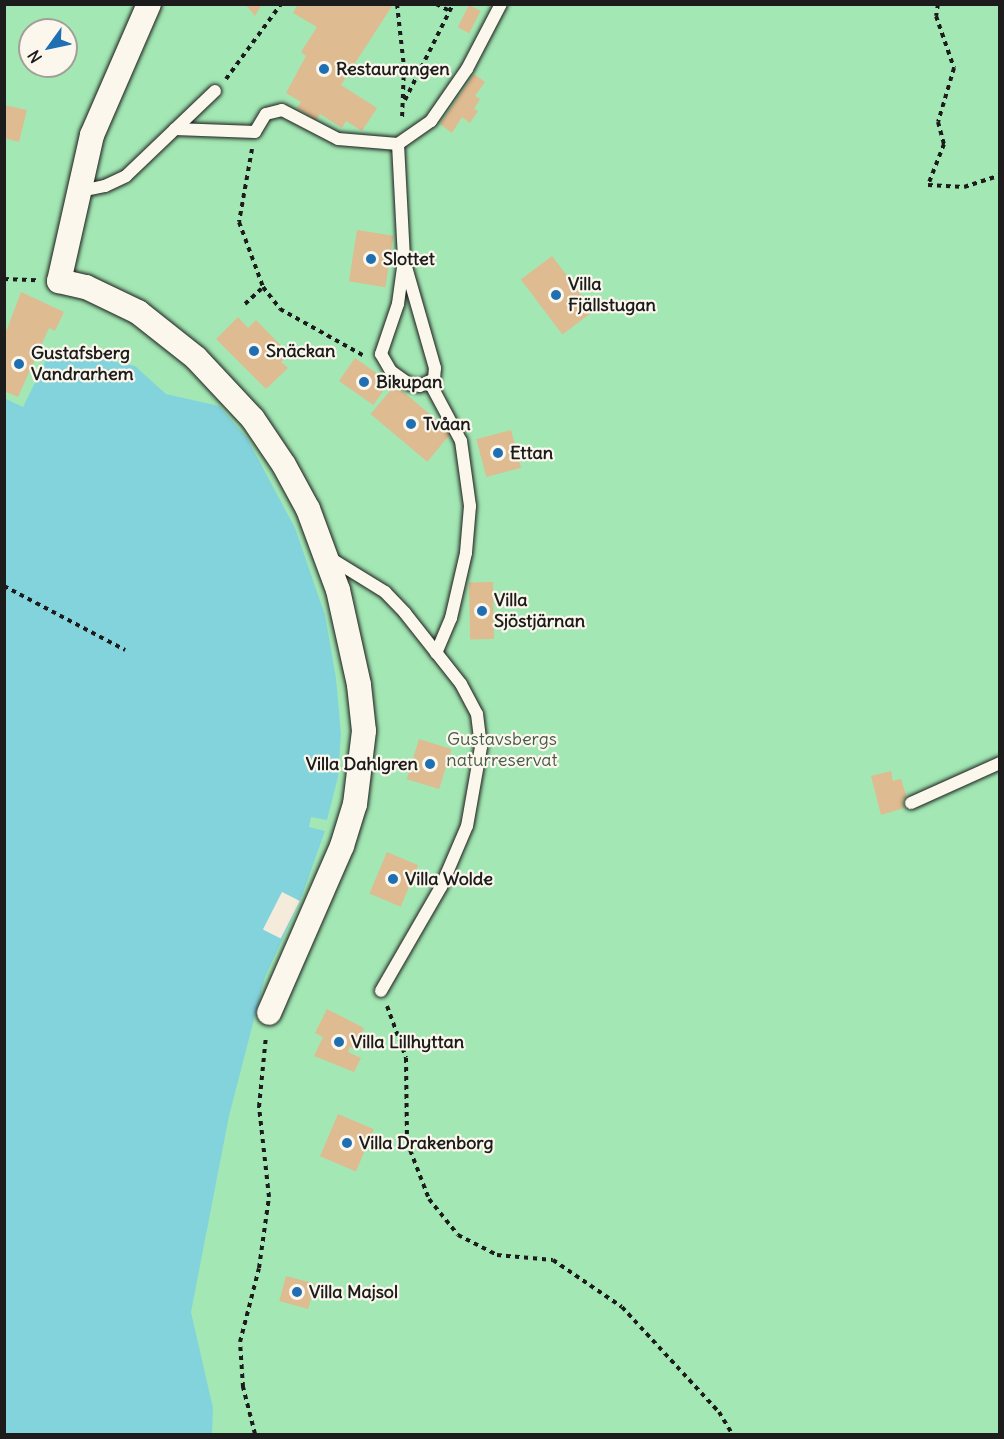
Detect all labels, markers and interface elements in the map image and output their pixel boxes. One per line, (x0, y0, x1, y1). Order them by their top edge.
north arrow (18, 18, 78, 78)
text: N (23, 47, 46, 67)
place label: Restaurangen (336, 58, 450, 80)
marker: Restaurangen (317, 62, 331, 76)
place label: Slottet (383, 248, 435, 270)
marker: Slottet (364, 252, 378, 266)
place label: Villa Fjällstugan (568, 274, 656, 316)
marker: Villa Fjällstugan (549, 288, 563, 302)
place label: Snäckan (266, 340, 336, 362)
place label: Gustafsberg Vandrarhem (31, 343, 133, 386)
marker: Snäckan (247, 344, 261, 358)
marker: Gustafsberg Vandrarhem (12, 357, 26, 371)
place label: Bikupan (376, 371, 442, 393)
marker: Bikupan (357, 375, 371, 389)
place label: Tvåan (423, 413, 471, 435)
marker: Tvåan (404, 417, 418, 431)
place label: Ettan (510, 442, 553, 464)
marker: Ettan (491, 446, 505, 460)
place label: Villa Sjöstjärnan (494, 590, 585, 632)
marker: Villa Sjöstjärnan (475, 604, 489, 618)
park label: Gustavsbergs naturreservat (446, 729, 558, 771)
place label: Villa Dahlgren (306, 753, 418, 775)
marker: Villa Dahlgren (423, 757, 437, 771)
place label: Villa Wolde (405, 868, 493, 890)
marker: Villa Wolde (386, 872, 400, 886)
place label: Villa Lillhyttan (351, 1031, 464, 1053)
marker: Villa Lillhyttan (332, 1035, 346, 1049)
place label: Villa Drakenborg (359, 1132, 493, 1154)
marker: Villa Drakenborg (340, 1136, 354, 1150)
place label: Villa Majsol (309, 1281, 398, 1303)
marker: Villa Majsol (290, 1285, 304, 1299)

